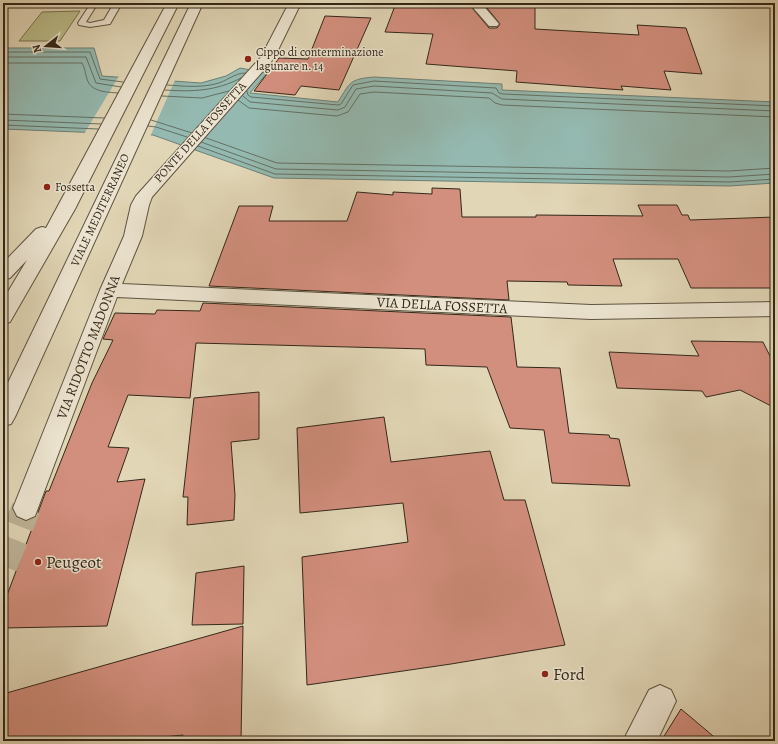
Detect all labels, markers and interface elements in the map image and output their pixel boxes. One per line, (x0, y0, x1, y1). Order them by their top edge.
north arrow (26, 26, 66, 66)
text: N (29, 43, 45, 55)
place label: Cippo di conterminazione lagunare n. 14 (256, 44, 384, 74)
marker: Cippo di conterminazione lagunare n. 14 (243, 54, 253, 64)
street label: PONTE DELLA FOSSETTA (150, 77, 250, 186)
street label: VIALE MEDITERRANEO (66, 151, 133, 270)
place label: Fossetta (55, 179, 96, 195)
marker: Fossetta (42, 182, 52, 192)
street label: VIA RIDOTTO MADONNA (52, 272, 125, 423)
street label: VIA DELLA FOSSETTA (375, 293, 509, 318)
place label: Peugeot (46, 551, 102, 574)
marker: Peugeot (33, 557, 43, 567)
place label: Ford (553, 663, 586, 686)
marker: Ford (540, 669, 550, 679)

